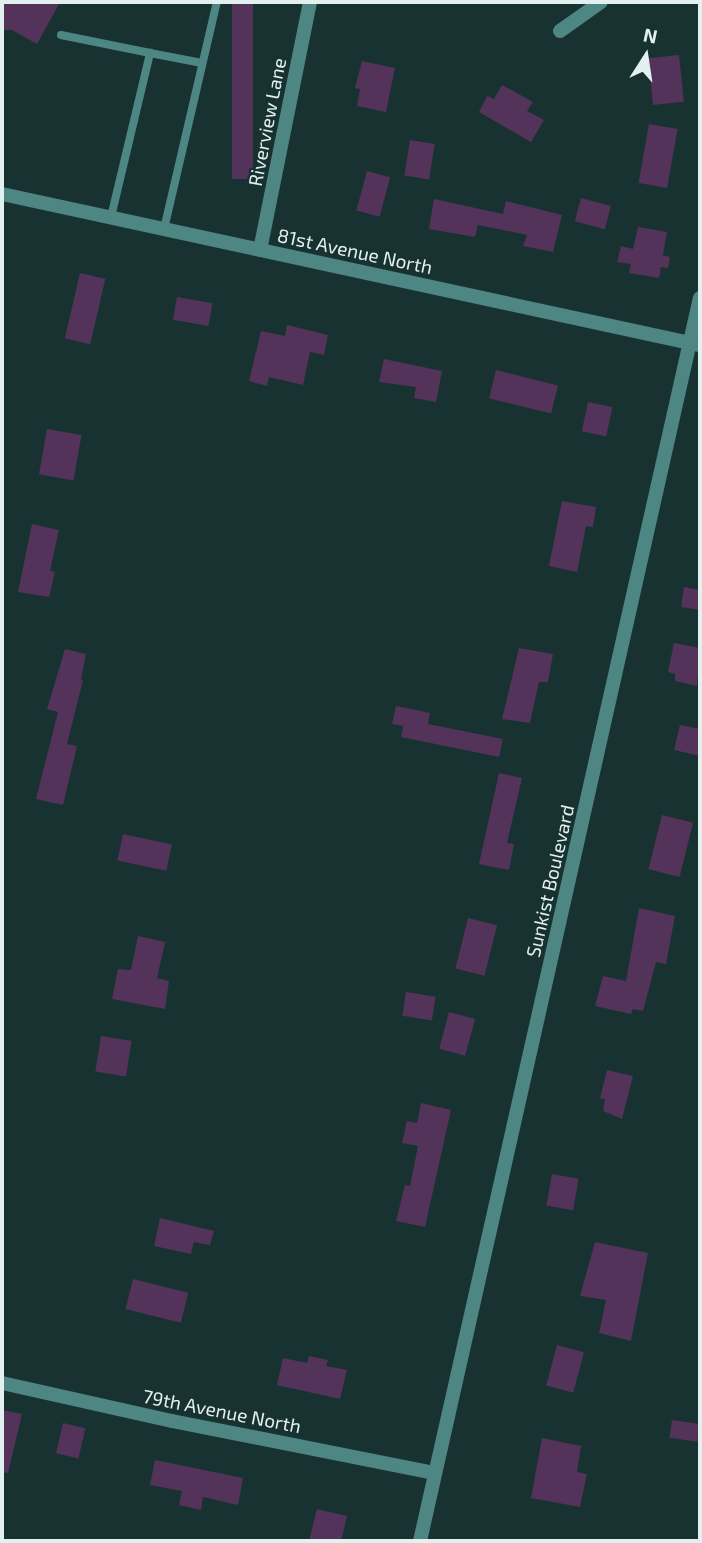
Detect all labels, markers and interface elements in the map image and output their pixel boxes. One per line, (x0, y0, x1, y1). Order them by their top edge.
north arrow (611, 21, 681, 91)
text: N (641, 22, 660, 48)
street label: Riverview Lane (243, 56, 291, 188)
street label: 81st Avenue North (275, 223, 435, 279)
street label: Sunkist Boulevard (521, 802, 579, 960)
street label: 79th Avenue North (141, 1384, 303, 1438)

